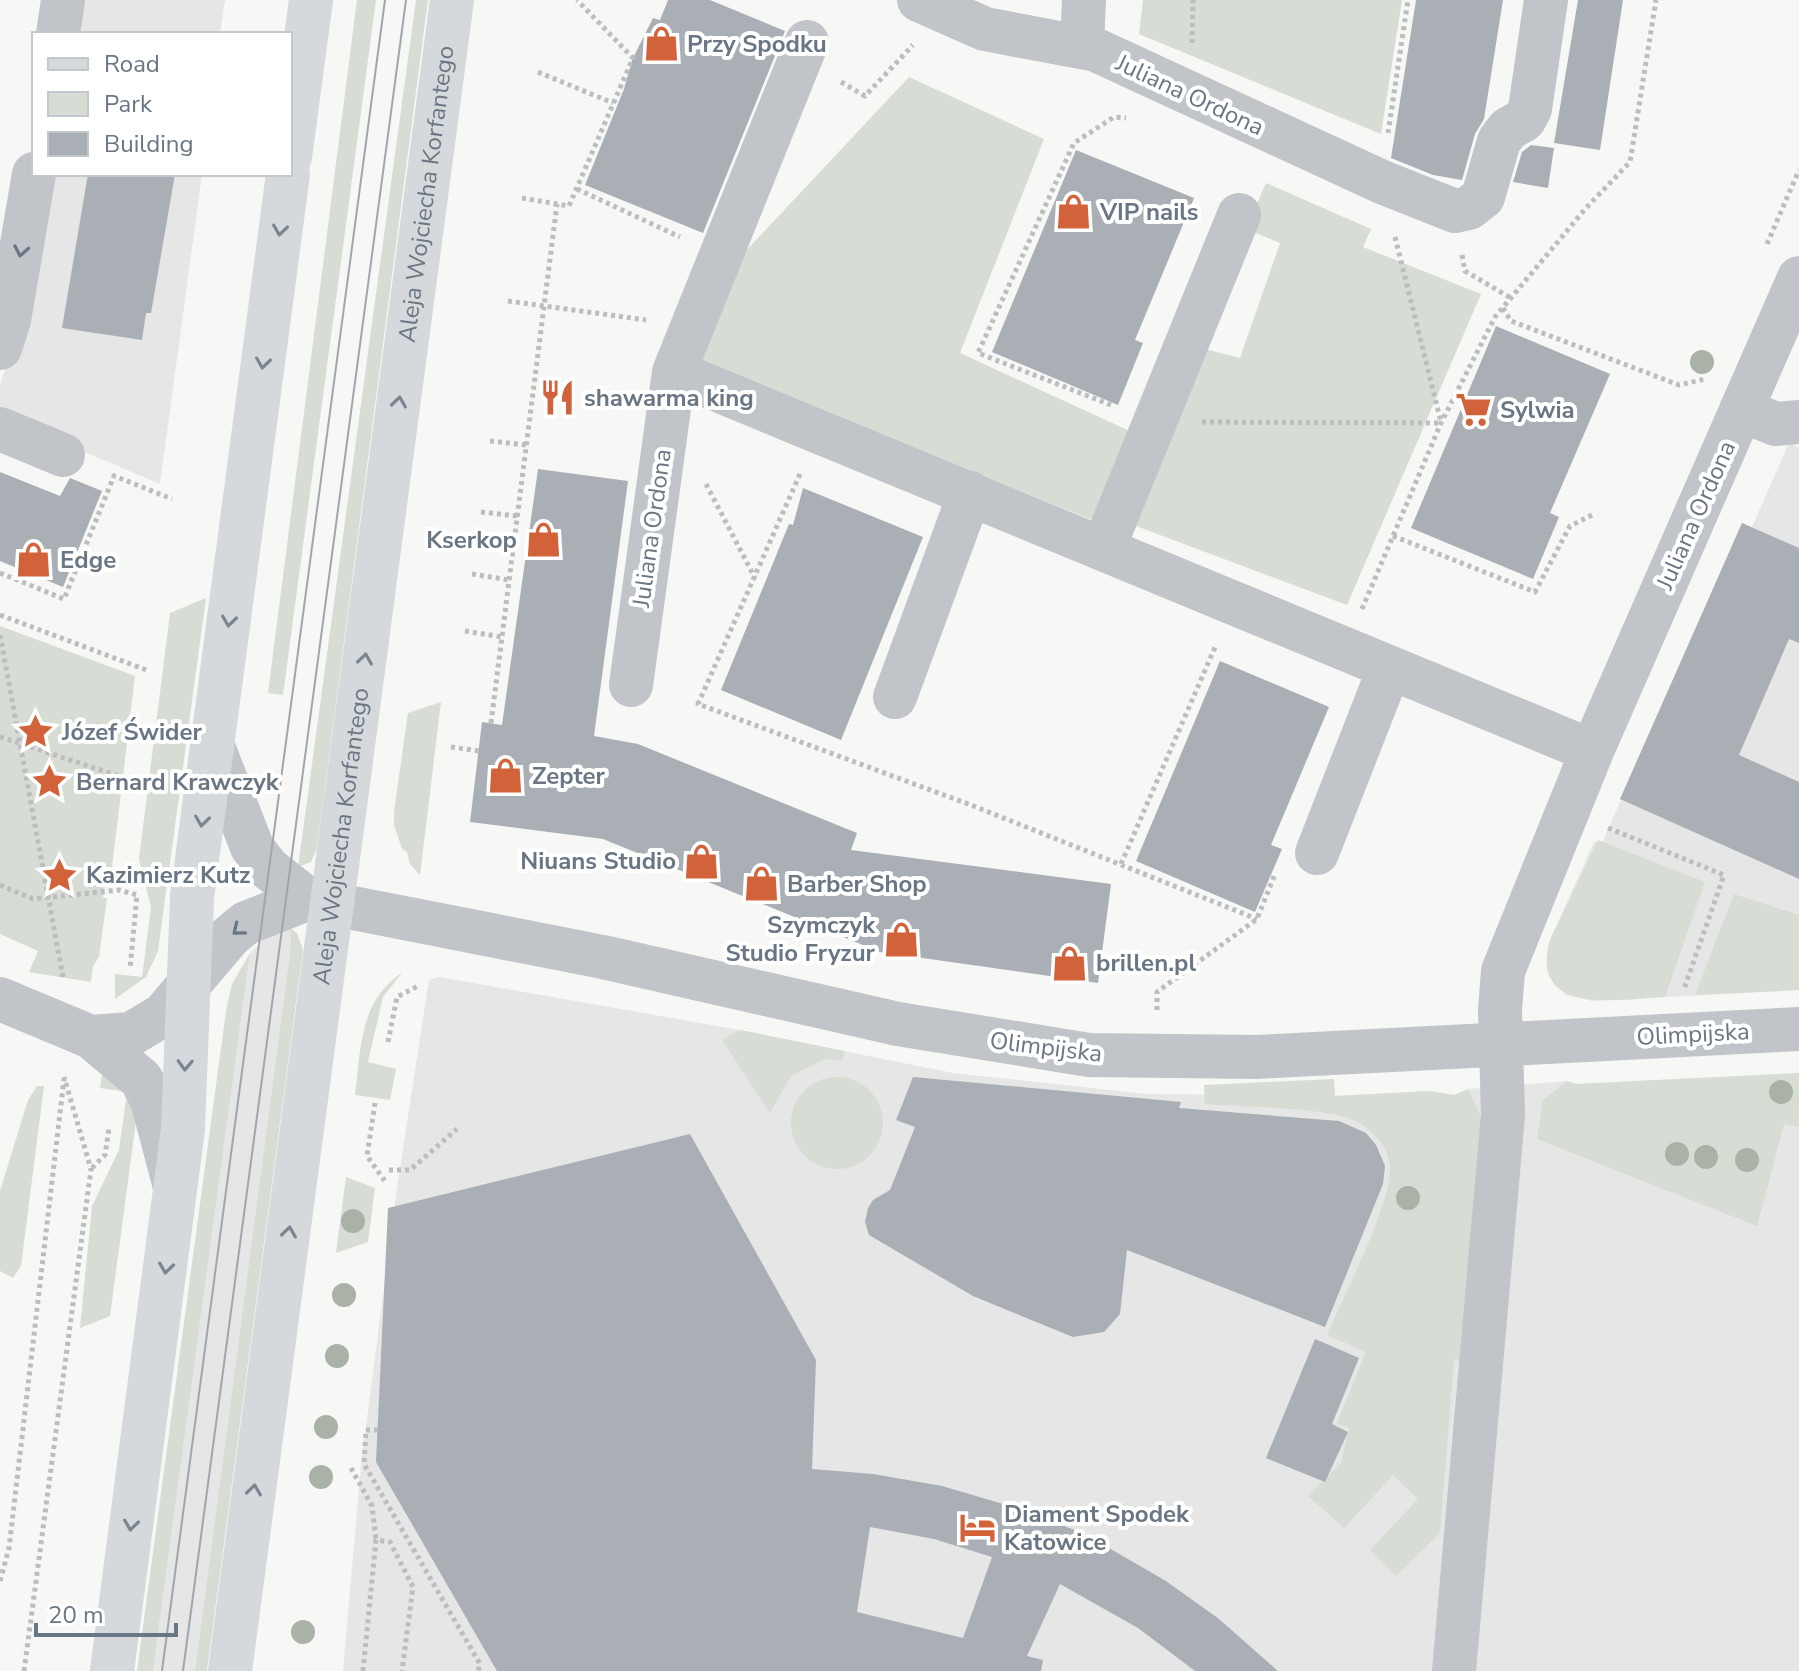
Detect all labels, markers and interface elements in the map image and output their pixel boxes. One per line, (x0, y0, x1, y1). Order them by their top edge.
shop icon: Przy Spodku (642, 25, 680, 63)
place label: Przy Spodku (687, 28, 827, 60)
legend (32, 32, 292, 176)
street label: Aleja Wojciecha Korfantego (391, 44, 462, 344)
street label: Juliana Ordona (1110, 46, 1269, 143)
text: Road (104, 48, 160, 80)
text: Park (104, 88, 153, 120)
text: Building (104, 128, 194, 160)
shop icon: VIP nails (1055, 193, 1093, 231)
place label: VIP nails (1099, 196, 1199, 228)
one-way arrow (272, 224, 289, 237)
one-way arrow (14, 244, 31, 258)
one-way arrow (255, 356, 272, 370)
restaurant icon: shawarma king (539, 379, 577, 417)
place label: shawarma king (584, 382, 754, 414)
supermarket icon: Sylwia (1455, 391, 1493, 429)
place label: Sylwia (1500, 394, 1575, 426)
one-way arrow (390, 395, 407, 408)
street label: Juliana Ordona (1649, 436, 1743, 595)
street label: Juliana Ordona (625, 447, 679, 610)
shop icon: Kserkop (524, 521, 562, 559)
place label: Kserkop (426, 524, 517, 556)
shop icon: Edge (15, 541, 53, 579)
place label: Edge (60, 544, 116, 576)
one-way arrow (221, 614, 238, 628)
one-way arrow (356, 652, 373, 666)
street label: Aleja Wojciecha Korfantego (305, 686, 376, 987)
place icon: Józef Świder (17, 713, 55, 751)
place label: Józef Świder (61, 716, 202, 748)
shop icon: Zepter (487, 757, 525, 795)
place label: Zepter (532, 760, 606, 792)
place icon: Bernard Krawczyk (31, 763, 69, 801)
place label: Bernard Krawczyk (76, 766, 280, 798)
one-way arrow (194, 814, 211, 828)
shop icon: Niuans Studio (683, 842, 721, 880)
place label: Niuans Studio (520, 845, 676, 877)
place icon: Kazimierz Kutz (41, 856, 79, 894)
place label: Kazimierz Kutz (86, 859, 250, 891)
shop icon: Barber Shop (742, 865, 780, 903)
place label: Barber Shop (787, 868, 927, 900)
place label: Szymczyk Studio Fryzur (726, 909, 876, 969)
one-way arrow (233, 920, 248, 935)
shop icon: Szymczyk Studio Fryzur (882, 920, 920, 958)
shop icon: brillen.pl (1051, 944, 1089, 982)
place label: brillen.pl (1096, 947, 1197, 979)
street label: Olimpijska (1636, 1015, 1750, 1053)
street label: Olimpijska (988, 1024, 1104, 1070)
one-way arrow (177, 1059, 194, 1072)
one-way arrow (280, 1225, 297, 1239)
one-way arrow (158, 1261, 175, 1275)
one-way arrow (246, 1483, 263, 1496)
place label: Diament Spodek Katowice (1004, 1498, 1190, 1558)
hotel icon: Diament Spodek Katowice (959, 1509, 997, 1547)
one-way arrow (123, 1518, 140, 1532)
scale bar (36, 1587, 176, 1637)
text: 20 m (48, 1599, 104, 1631)

